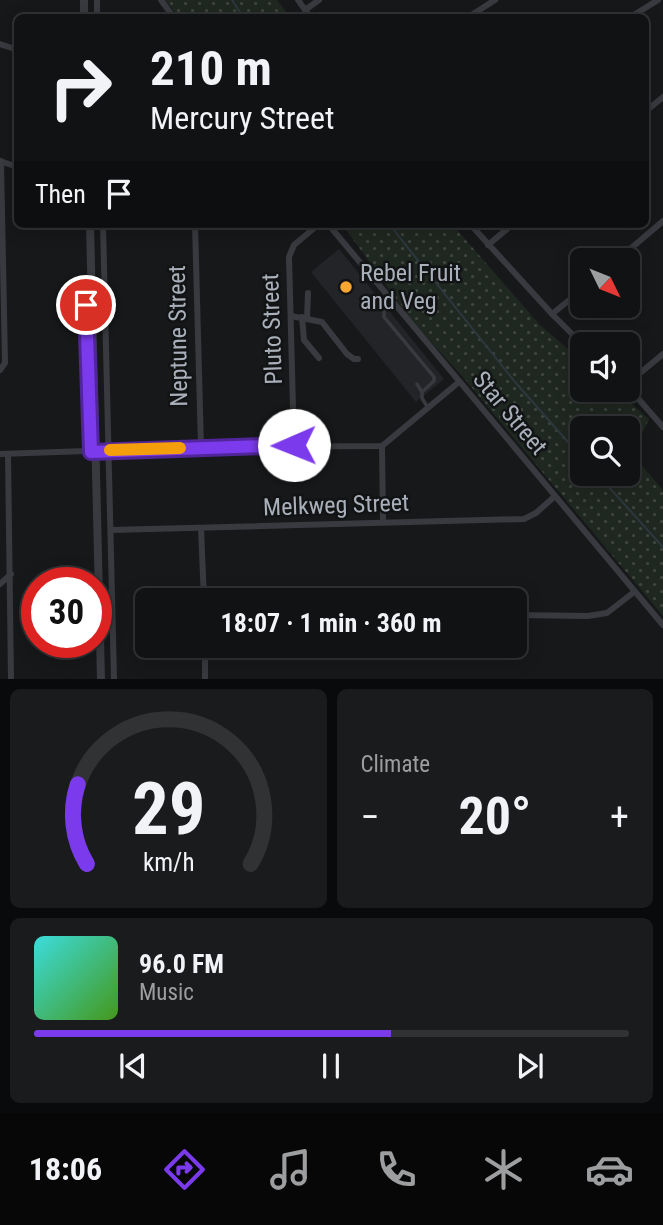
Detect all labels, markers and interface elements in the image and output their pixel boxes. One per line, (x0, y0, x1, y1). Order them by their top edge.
text: 210 m (150, 40, 272, 97)
icon: right (35, 42, 126, 133)
text: Mercury Street (150, 99, 335, 137)
icon: arrive (100, 175, 138, 213)
text: Then (35, 179, 86, 209)
north arrow (570, 248, 640, 318)
map controls (570, 248, 640, 486)
place label: Rebel Fruit and Veg (360, 259, 461, 315)
street label: Neptune Street (163, 265, 193, 407)
street label: Pluto Street (256, 273, 288, 385)
pin (56, 275, 116, 335)
marker: Rebel Fruit and Veg (338, 279, 354, 295)
icon: arrive (67, 286, 105, 324)
button: sound (570, 332, 640, 402)
street label: Star Street (467, 366, 553, 460)
position arrow (257, 408, 331, 482)
button: search (570, 416, 640, 486)
street label: Melkweg Street (262, 488, 410, 522)
speed limit sign: 30 (21, 567, 112, 658)
text: 18:07 · 1 min · 360 m (221, 608, 441, 638)
text: Climate (361, 751, 430, 778)
text: 29 (131, 767, 205, 853)
text: 20° (458, 786, 531, 847)
text: − (361, 795, 380, 839)
text: + (610, 795, 629, 839)
text: km/h (143, 848, 194, 877)
text: 96.0 FM (139, 949, 224, 979)
text: Music (139, 979, 194, 1006)
icon: previous (114, 1047, 152, 1085)
icon: pause (312, 1047, 350, 1085)
icon: next (511, 1047, 549, 1085)
icon: directions (160, 1145, 209, 1194)
icon: music (266, 1145, 315, 1194)
icon: phone (372, 1145, 421, 1194)
icon: climate (479, 1145, 528, 1194)
icon: car (585, 1145, 634, 1194)
text: 18:06 (29, 1150, 102, 1188)

